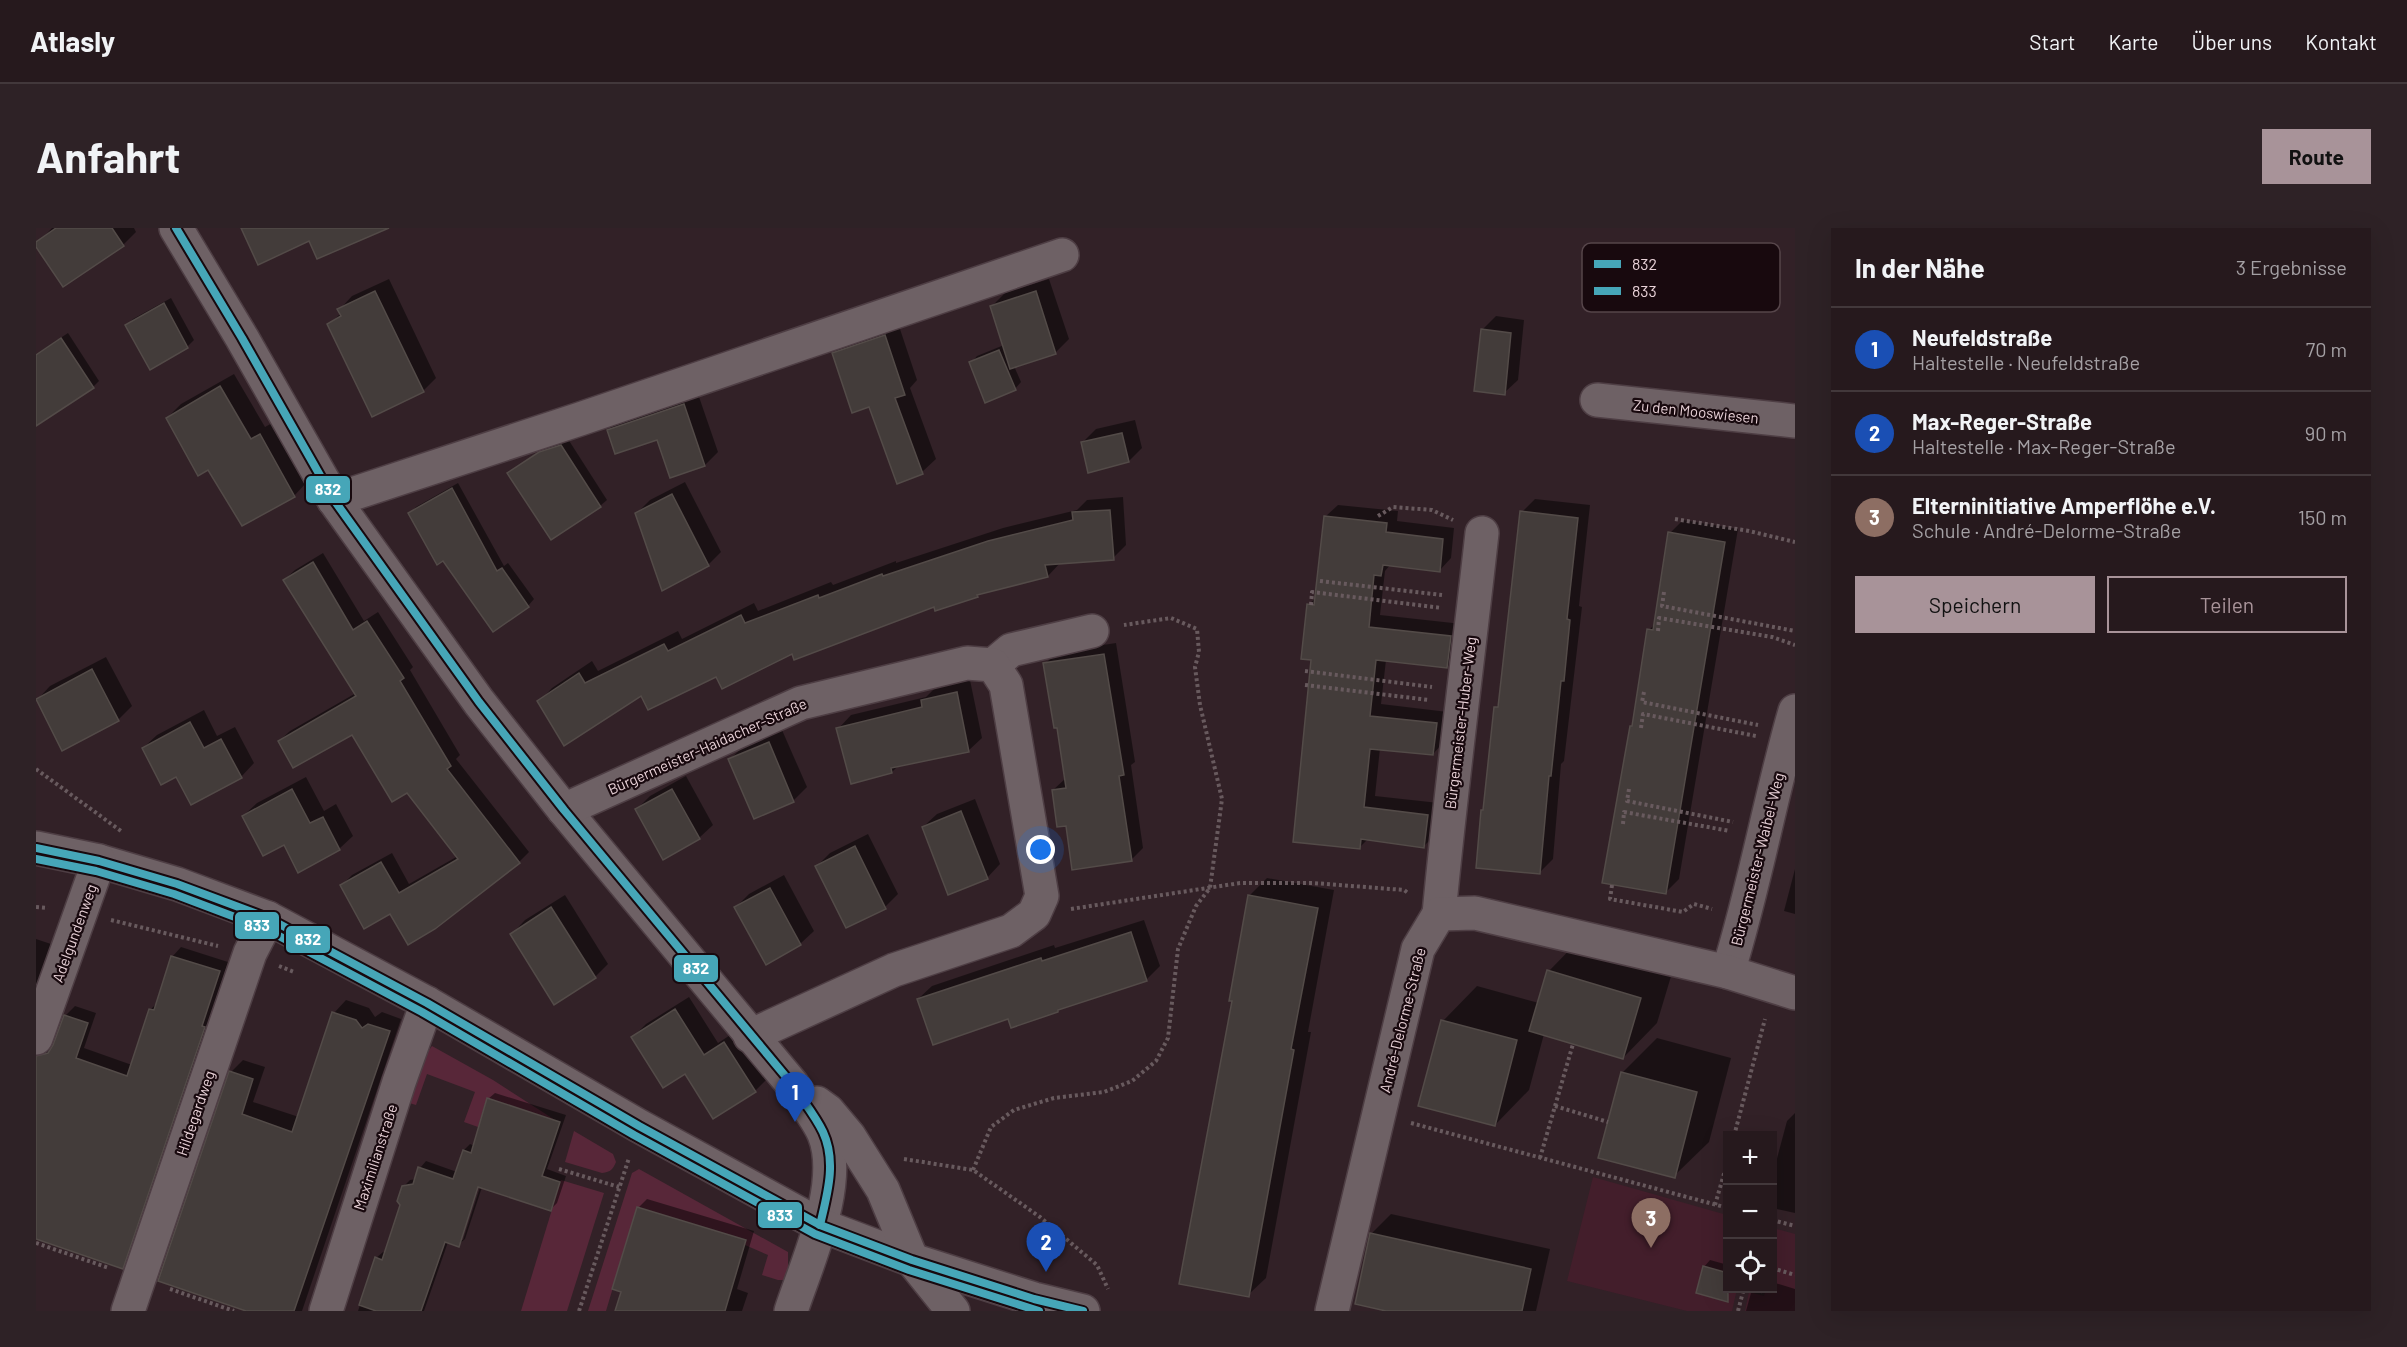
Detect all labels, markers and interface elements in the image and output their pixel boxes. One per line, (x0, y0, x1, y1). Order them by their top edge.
text: Atlasly (30, 24, 115, 58)
text: Start (2029, 29, 2076, 54)
text: Karte (2109, 29, 2159, 54)
text: Über uns (2192, 29, 2272, 54)
text: Kontakt (2305, 29, 2377, 54)
button: Route (2262, 129, 2371, 184)
text: Anfahrt (36, 131, 181, 181)
legend (1582, 243, 1780, 312)
text: In der Nähe (1855, 252, 1985, 283)
text: 832 (1632, 254, 1657, 273)
text: 3 Ergebnisse (2236, 255, 2347, 279)
text: 833 (1632, 281, 1657, 300)
text: Neufeldstraße (1912, 324, 2052, 350)
text: 1 (1871, 337, 1878, 361)
text: 70 m (2306, 337, 2347, 361)
text: Haltestelle · Neufeldstraße (1912, 350, 2140, 374)
street label: Zu den Mooswiesen (1632, 395, 1760, 427)
text: Max-Reger-Straße (1912, 408, 2092, 434)
text: 2 (1869, 421, 1880, 445)
text: 90 m (2305, 421, 2347, 445)
text: Haltestelle · Max-Reger-Straße (1912, 434, 2176, 458)
line badge: 832 (305, 475, 351, 504)
text: 832 (315, 479, 341, 498)
text: Elterninitiative Amperflöhe e.V. (1912, 492, 2216, 518)
text: 3 (1869, 505, 1880, 529)
text: 150 m (2298, 505, 2347, 529)
text: Schule · André-Delorme-Straße (1912, 518, 2181, 542)
button: Speichern (1855, 576, 2095, 633)
button: Teilen (2107, 576, 2347, 633)
street label: Bürgermeister-Huber-Weg (1440, 636, 1480, 810)
street label: Bürgermeister-Haidacher-Straße (605, 694, 809, 798)
street label: Bürgermeister-Waibel-Weg (1727, 771, 1787, 947)
your location (1026, 835, 1055, 864)
street label: Adelgundenweg (48, 881, 100, 985)
line badge: 833 (234, 911, 280, 940)
text: 833 (244, 915, 270, 934)
line badge: 832 (285, 925, 331, 954)
text: 832 (295, 929, 321, 948)
street label: André-Delorme-Straße (1375, 946, 1429, 1094)
line badge: 832 (673, 954, 719, 983)
text: 832 (683, 958, 709, 977)
street label: Hildegardweg (172, 1068, 218, 1158)
pin: 1 (776, 1072, 814, 1122)
street label: Maximilianstraße (349, 1102, 401, 1212)
map controls (1723, 1131, 1777, 1293)
button: + (1723, 1131, 1777, 1185)
button: − (1723, 1185, 1777, 1239)
pin: 3 (1632, 1198, 1670, 1248)
line badge: 833 (757, 1201, 803, 1229)
text: 833 (767, 1205, 793, 1224)
pin: 2 (1026, 1222, 1066, 1272)
button: locate (1723, 1239, 1777, 1293)

